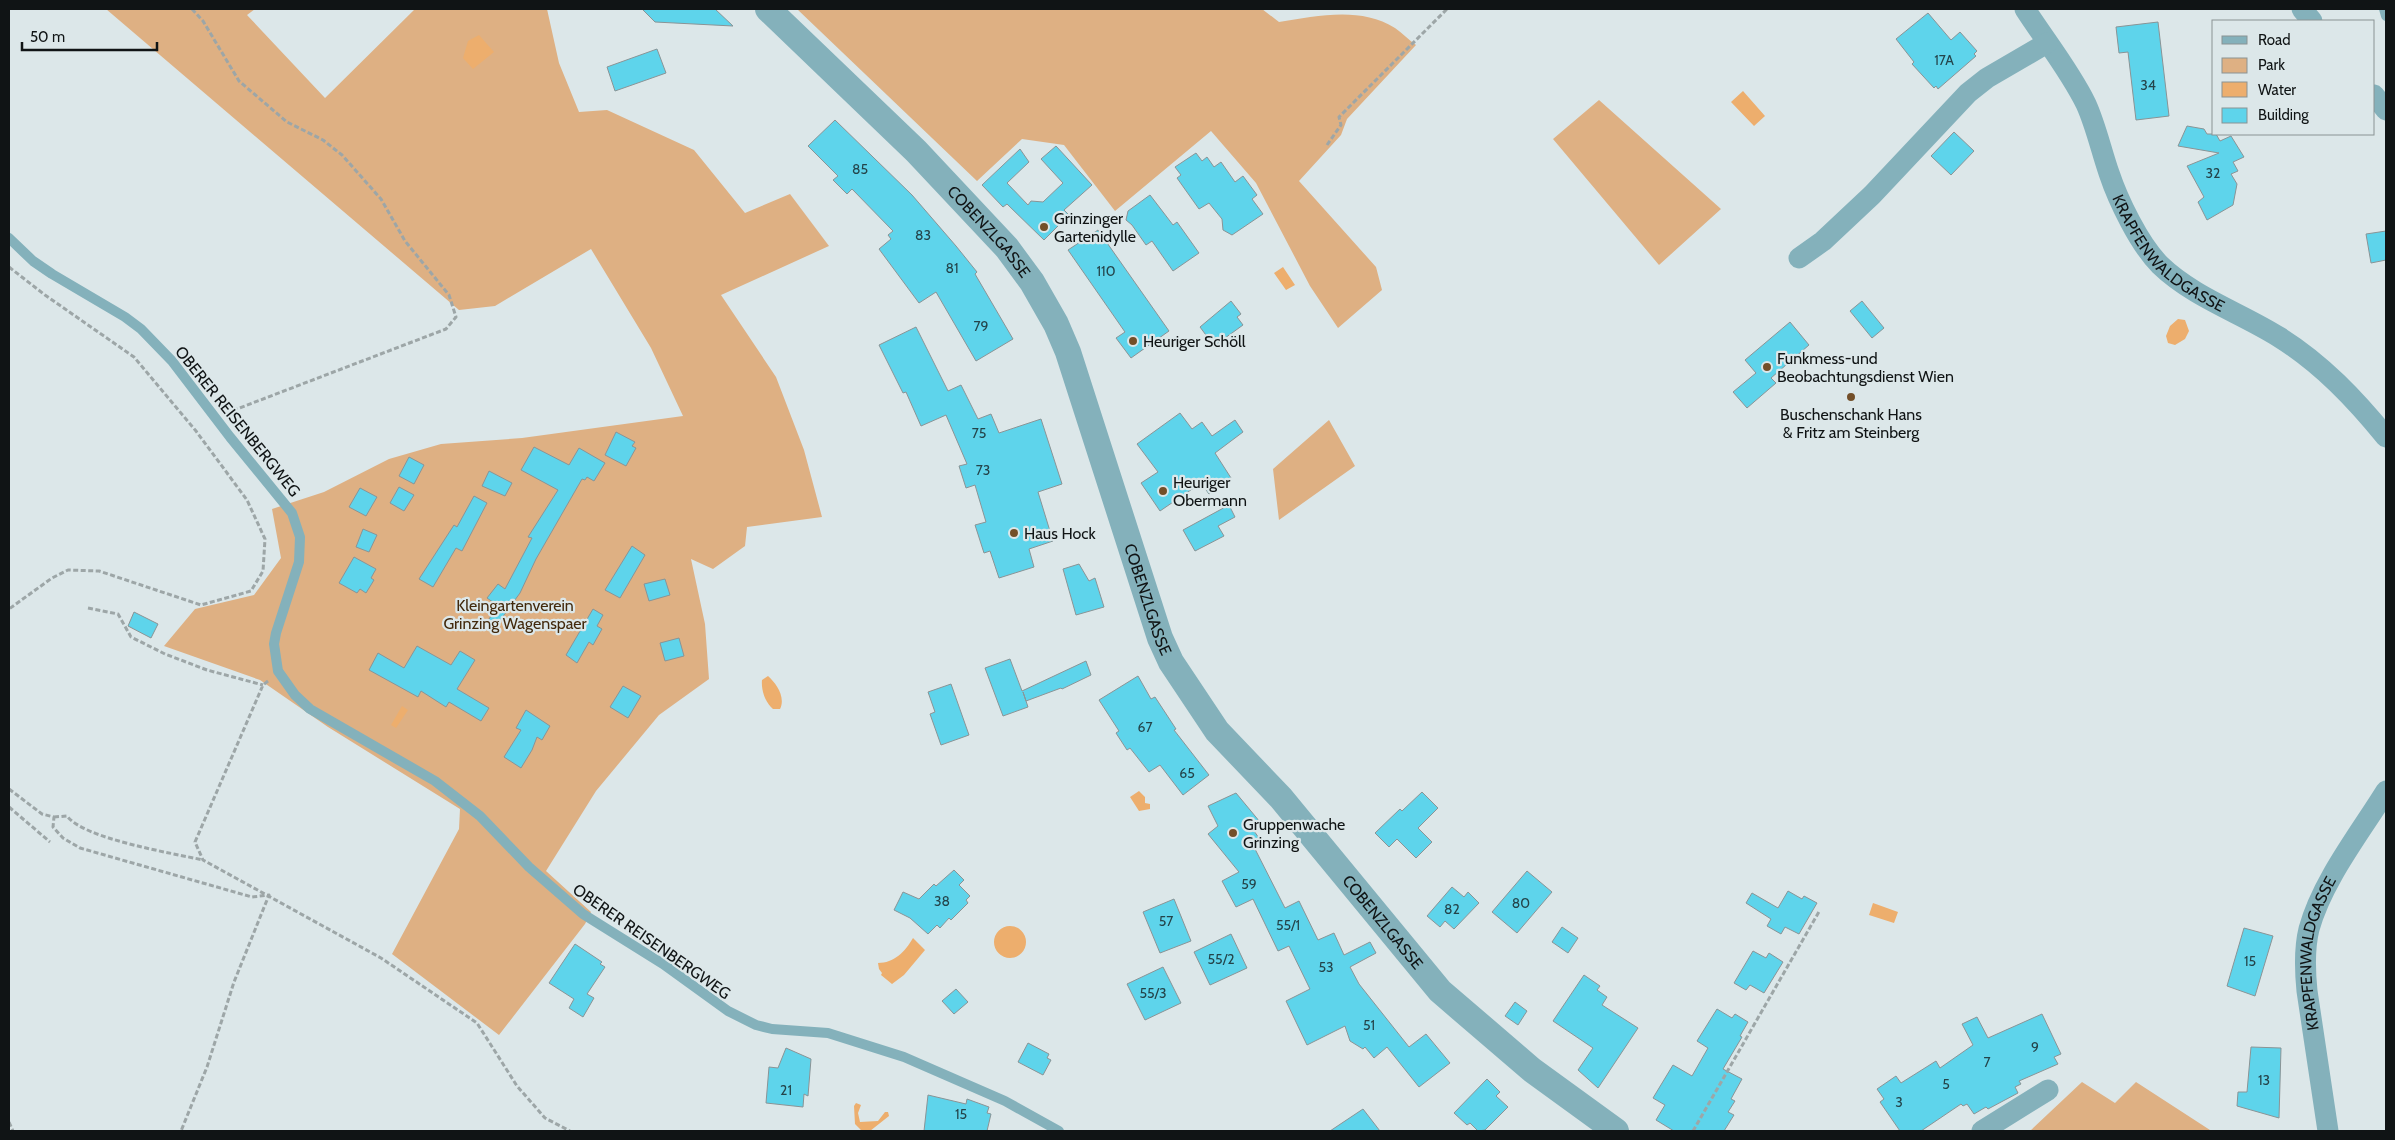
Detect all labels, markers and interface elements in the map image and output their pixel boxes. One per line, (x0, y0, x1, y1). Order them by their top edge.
scale bar (22, 20, 158, 52)
legend (2212, 20, 2375, 135)
text: 50 m (30, 28, 65, 46)
text: Road (2258, 31, 2291, 49)
house number: 17A (1934, 51, 1954, 69)
text: Park (2258, 56, 2285, 74)
house number: 34 (2140, 76, 2156, 94)
text: Water (2258, 81, 2296, 99)
text: Building (2258, 106, 2309, 124)
house number: 85 (852, 160, 868, 178)
house number: 32 (2206, 164, 2220, 182)
street label: COBENZLGASSE (943, 182, 1034, 281)
street label: KRAPFENWALDGASSE (2108, 192, 2228, 316)
place label: Grinzinger Gartenidylle (1054, 209, 1136, 246)
marker: Grinzinger Gartenidylle (1038, 221, 1050, 233)
house number: 83 (915, 226, 931, 244)
house number: 81 (945, 259, 959, 277)
house number: 110 (1097, 262, 1116, 280)
house number: 79 (974, 317, 989, 335)
place label: Heuriger Schöll (1143, 332, 1246, 351)
marker: Heuriger Schöll (1127, 335, 1139, 347)
street label: OBERER REISENBERGWEG (171, 342, 304, 500)
place label: Funkmess-und Beobachtungsdienst Wien (1777, 349, 1954, 386)
marker: Funkmess-und Beobachtungsdienst Wien (1761, 361, 1773, 373)
marker: Buschenschank Hans & Fritz am Steinberg (1845, 391, 1857, 403)
place label: Buschenschank Hans & Fritz am Steinberg (1780, 405, 1922, 442)
house number: 75 (972, 424, 986, 442)
house number: 73 (976, 461, 990, 479)
place label: Heuriger Obermann (1173, 473, 1247, 510)
marker: Heuriger Obermann (1157, 485, 1169, 497)
place label: Haus Hock (1024, 524, 1097, 543)
marker: Haus Hock (1008, 527, 1020, 539)
street label: COBENZLGASSE (1120, 541, 1176, 658)
park label: Kleingartenverein Grinzing Wagenspaer (443, 596, 588, 633)
house number: 67 (1138, 718, 1152, 736)
house number: 65 (1179, 764, 1195, 782)
place label: Gruppenwache Grinzing (1243, 815, 1345, 852)
marker: Gruppenwache Grinzing (1227, 827, 1239, 839)
street label: COBENZLGASSE (1338, 871, 1427, 973)
street label: KRAPFENWALDGASSE (2296, 873, 2340, 1032)
house number: 59 (1241, 875, 1257, 893)
street label: OBERER REISENBERGWEG (569, 880, 734, 1003)
house number: 38 (934, 892, 950, 910)
house number: 80 (1512, 894, 1530, 912)
house number: 82 (1444, 900, 1460, 918)
house number: 57 (1159, 912, 1173, 930)
house number: 55/1 (1276, 916, 1300, 934)
house number: 55/2 (1207, 950, 1235, 968)
house number: 15 (2244, 952, 2256, 970)
house number: 53 (1318, 958, 1334, 976)
house number: 55/3 (1139, 984, 1167, 1002)
house number: 51 (1363, 1016, 1375, 1034)
house number: 9 (2031, 1038, 2039, 1056)
house number: 7 (1983, 1053, 1991, 1071)
house number: 13 (2258, 1071, 2270, 1089)
house number: 5 (1942, 1075, 1950, 1093)
house number: 21 (780, 1081, 792, 1099)
house number: 3 (1895, 1093, 1903, 1111)
house number: 15 (955, 1105, 967, 1123)

